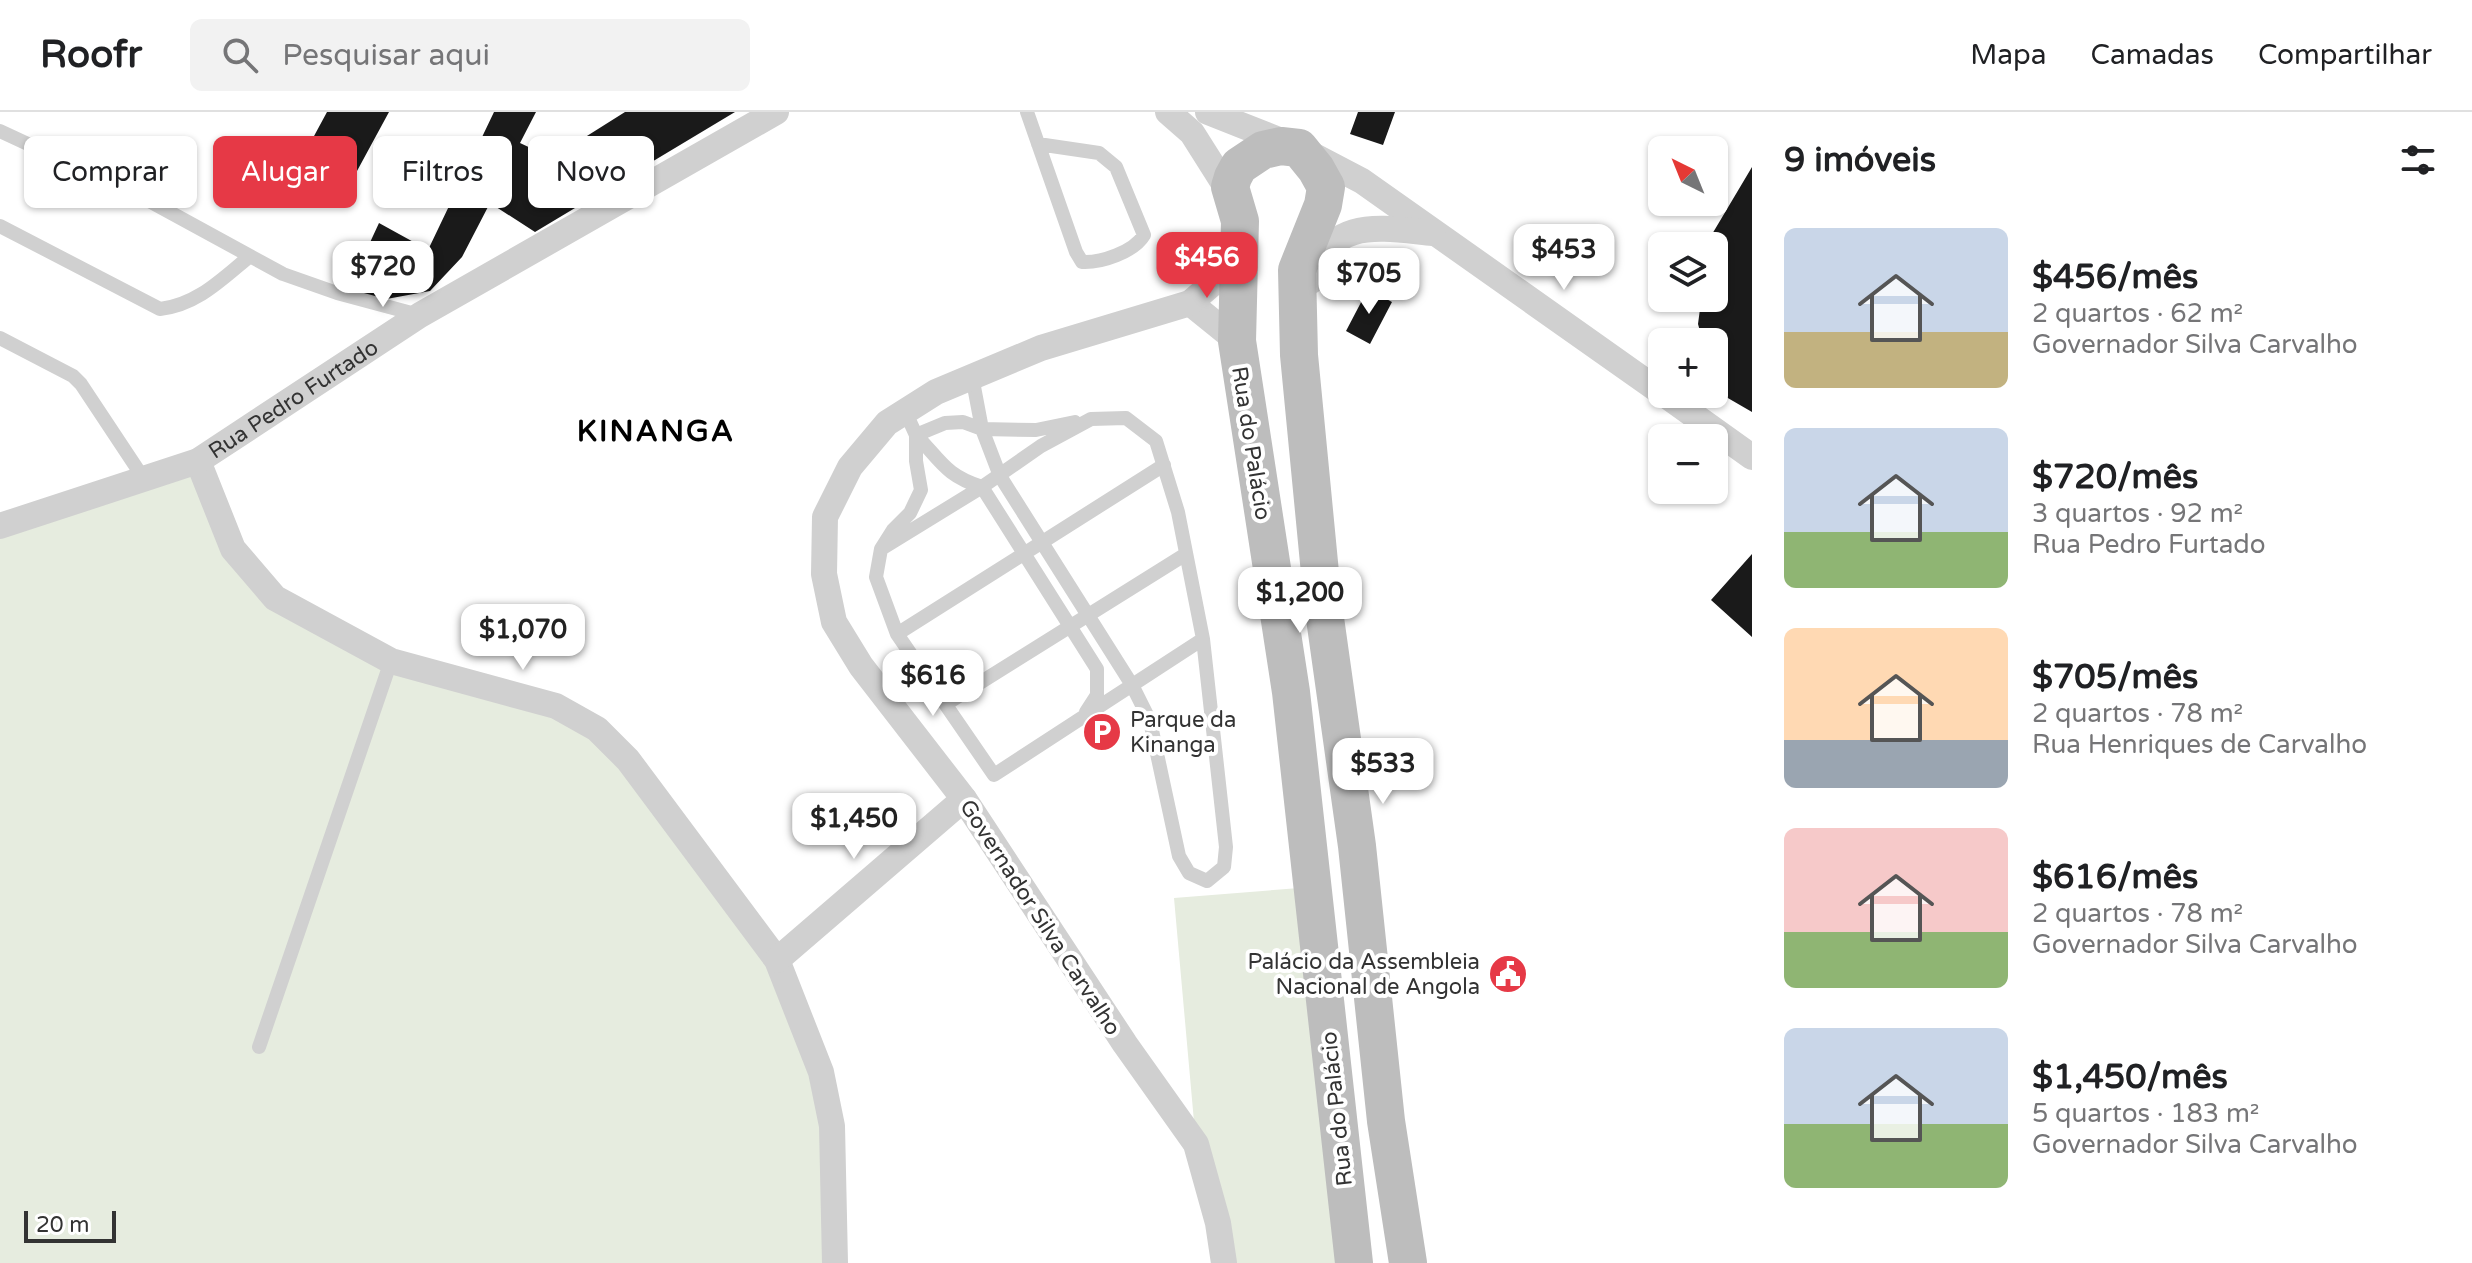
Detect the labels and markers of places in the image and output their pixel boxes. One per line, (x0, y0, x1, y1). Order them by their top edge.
pin: $453 (1517, 224, 1611, 292)
pin: $456 (1160, 232, 1254, 300)
pin: $720 (336, 241, 430, 309)
pin: $705 (1322, 248, 1416, 316)
pin: $1,200 (1235, 567, 1365, 635)
pin: $1,070 (458, 604, 588, 672)
pin: $616 (886, 650, 980, 718)
place label: Parque da Kinanga (1130, 707, 1236, 758)
parking icon: Parque da Kinanga (1081, 711, 1123, 753)
pin: $533 (1336, 738, 1430, 806)
pin: $1,450 (789, 793, 919, 861)
place label: Palácio da Assembleia Nacional de Angola (1247, 949, 1480, 1000)
public building icon: Palácio da Assembleia Nacional de Angola (1487, 953, 1529, 995)

